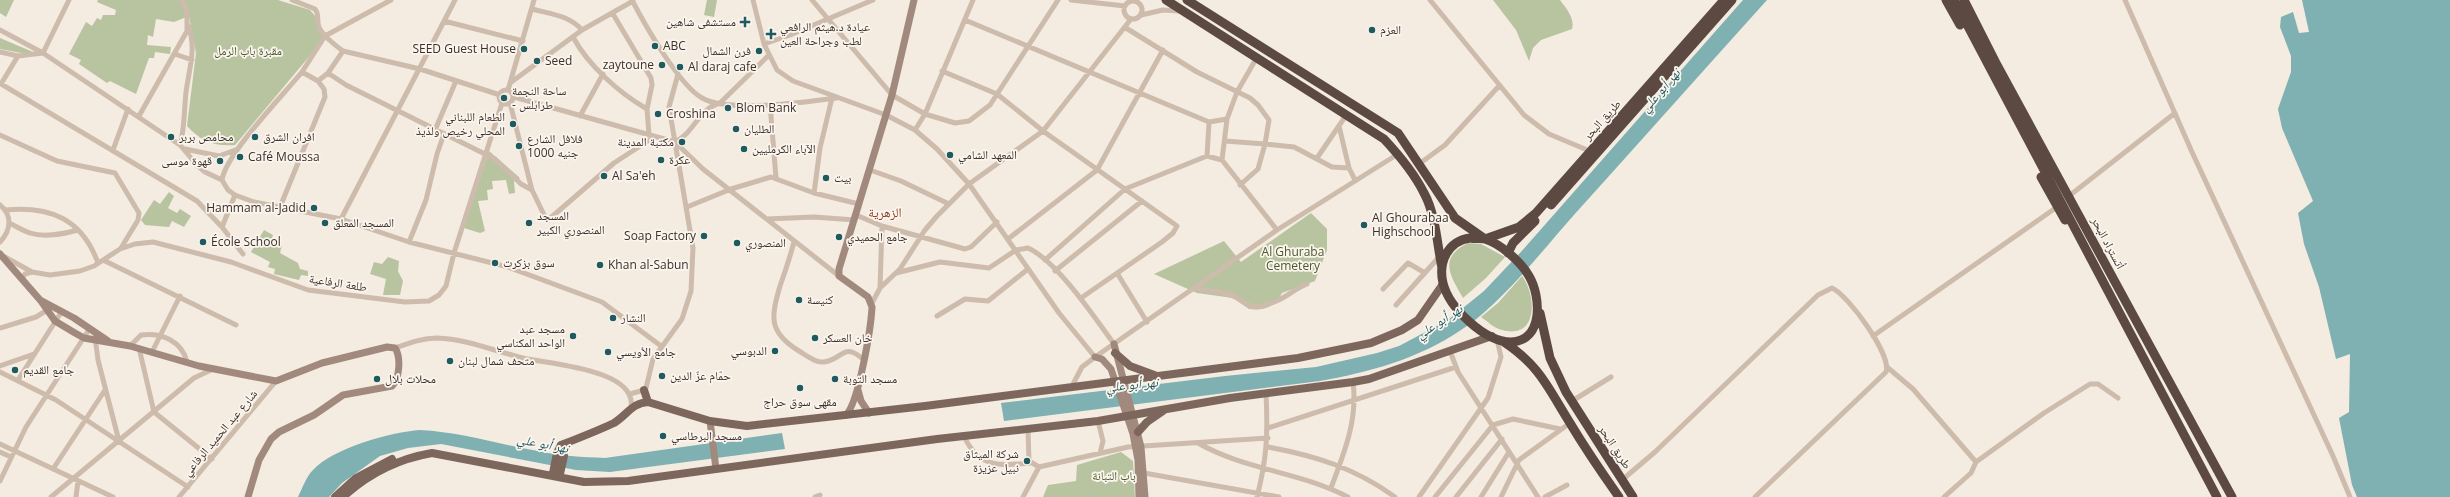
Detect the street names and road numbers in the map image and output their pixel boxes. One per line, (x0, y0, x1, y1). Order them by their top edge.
street label: طريق البحر (1578, 96, 1625, 144)
street label: أتستراد البحر (2087, 213, 2129, 272)
street label: طلعة الرفاعية (308, 270, 368, 295)
street label: شارع عبد الحميد الرفاعي (178, 386, 263, 481)
street label: طريق البحر (1594, 421, 1636, 472)

